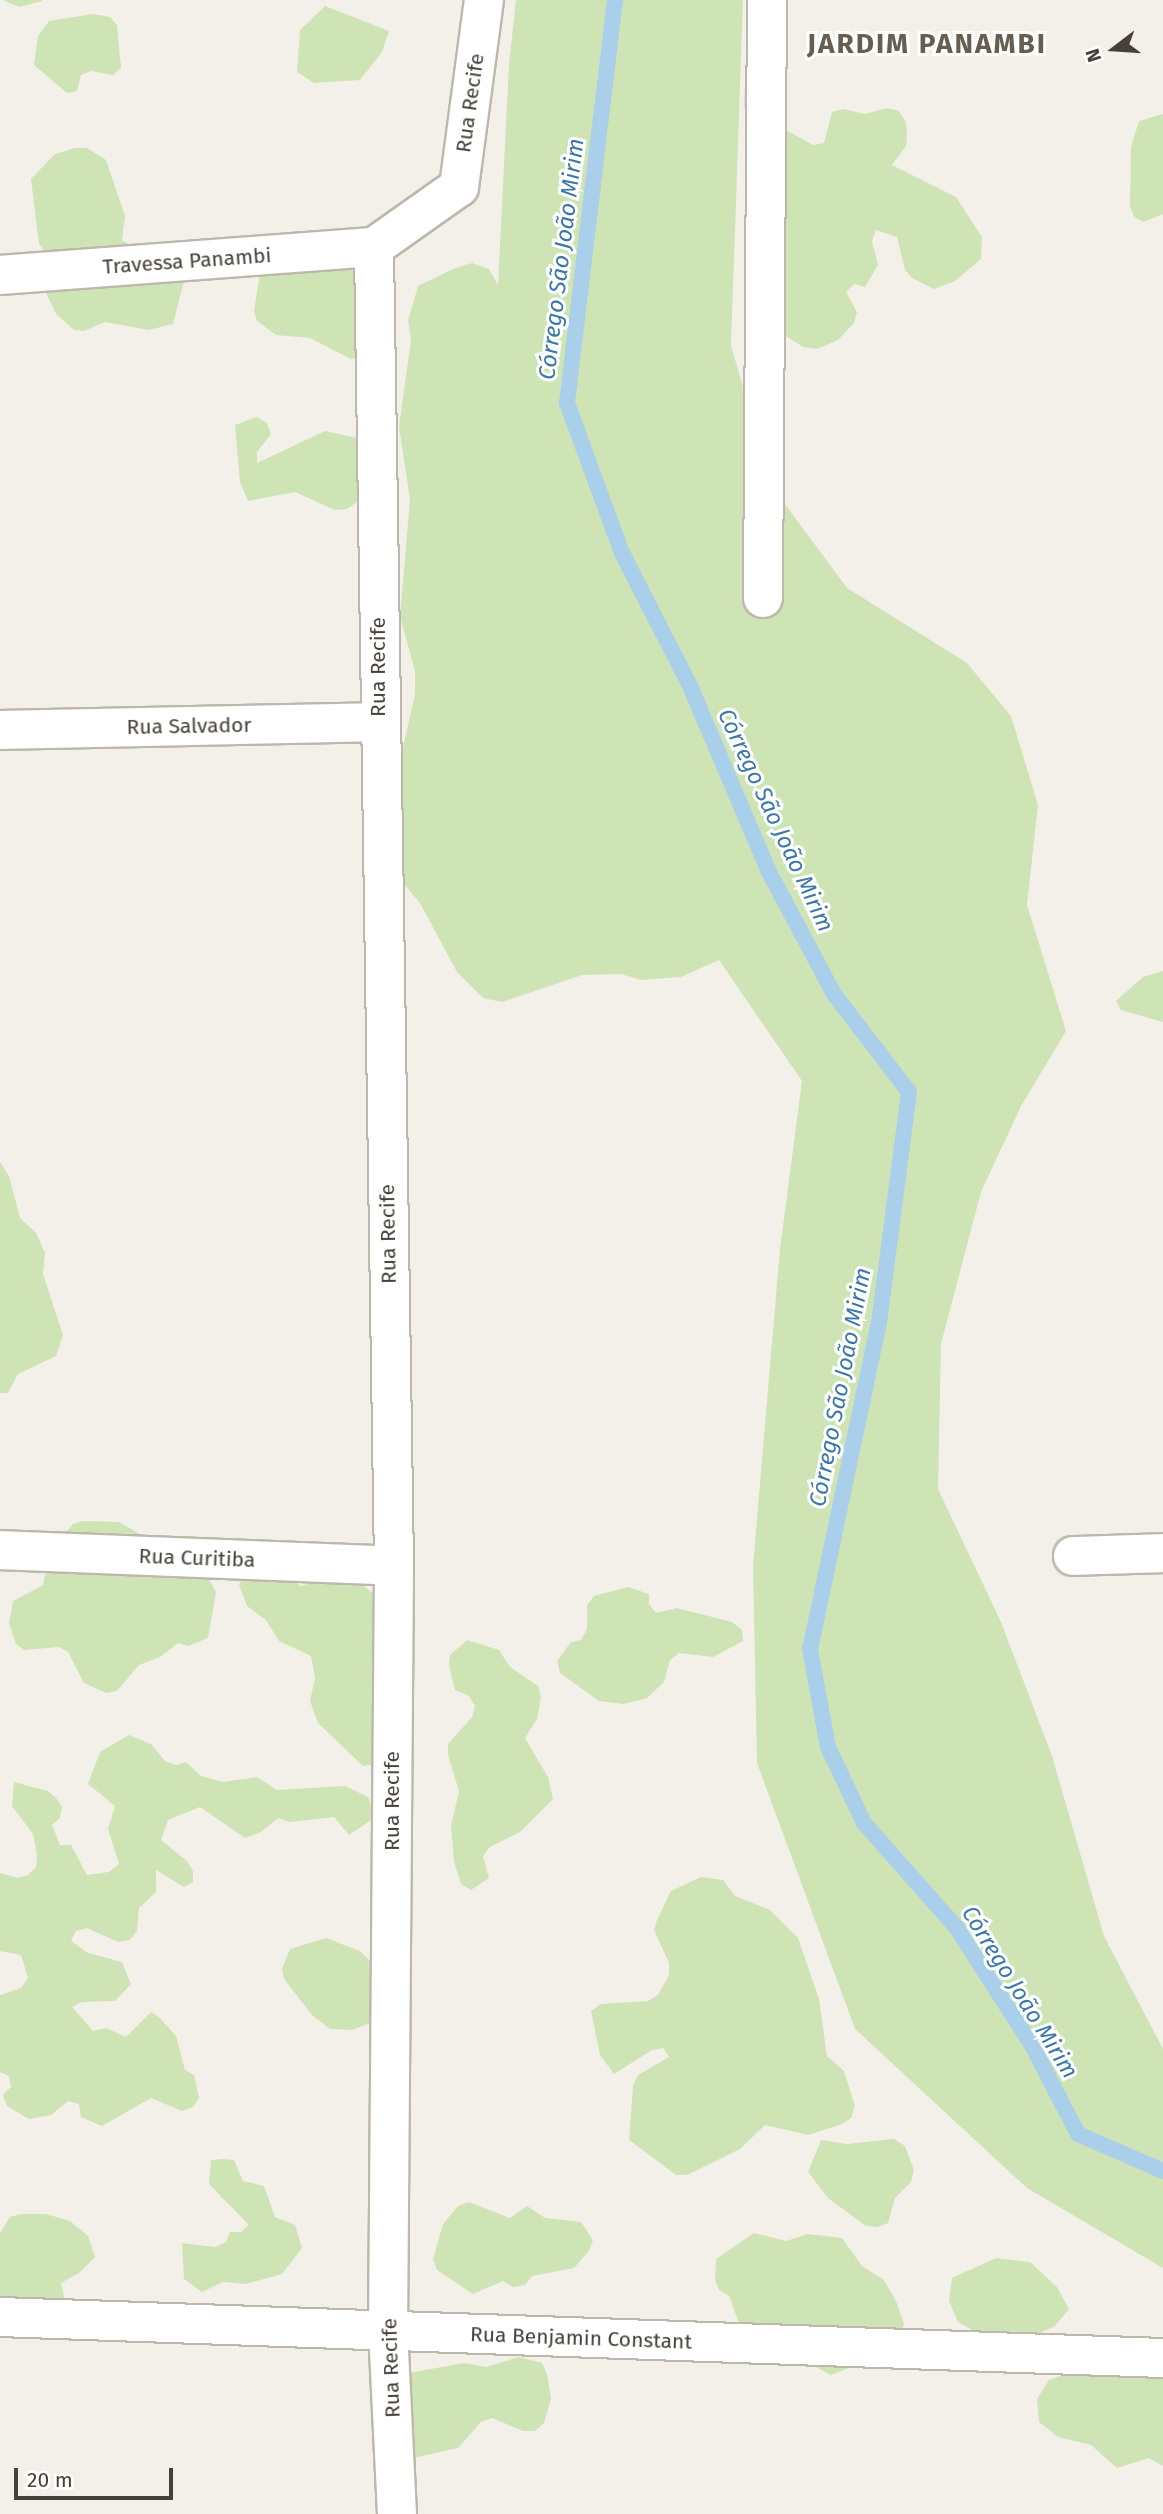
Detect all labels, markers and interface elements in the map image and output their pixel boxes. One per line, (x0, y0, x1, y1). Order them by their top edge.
north arrow (1079, 14, 1149, 84)
district label: JARDIM PANAMBI (809, 27, 1045, 61)
text: N (1081, 46, 1106, 65)
street label: Rua Recife (451, 52, 489, 154)
water label: Córrego São João Mirim (533, 137, 589, 381)
street label: Travessa Panambi (102, 243, 272, 279)
street label: Rua Recife (365, 617, 391, 717)
water label: Córrego São João Mirim (712, 704, 840, 936)
street label: Rua Salvador (126, 712, 252, 740)
street label: Rua Recife (375, 1184, 401, 1284)
water label: Córrego São João Mirim (803, 1265, 877, 1509)
street label: Rua Curitiba (138, 1543, 256, 1573)
street label: Rua Recife (379, 1751, 405, 1851)
water label: Córrego João Mirim (956, 1901, 1084, 2083)
street label: Rua Recife (377, 2318, 405, 2418)
street label: Rua Benjamin Constant (470, 2322, 692, 2354)
scale bar (18, 2454, 177, 2498)
text: 20 m (27, 2467, 73, 2493)

